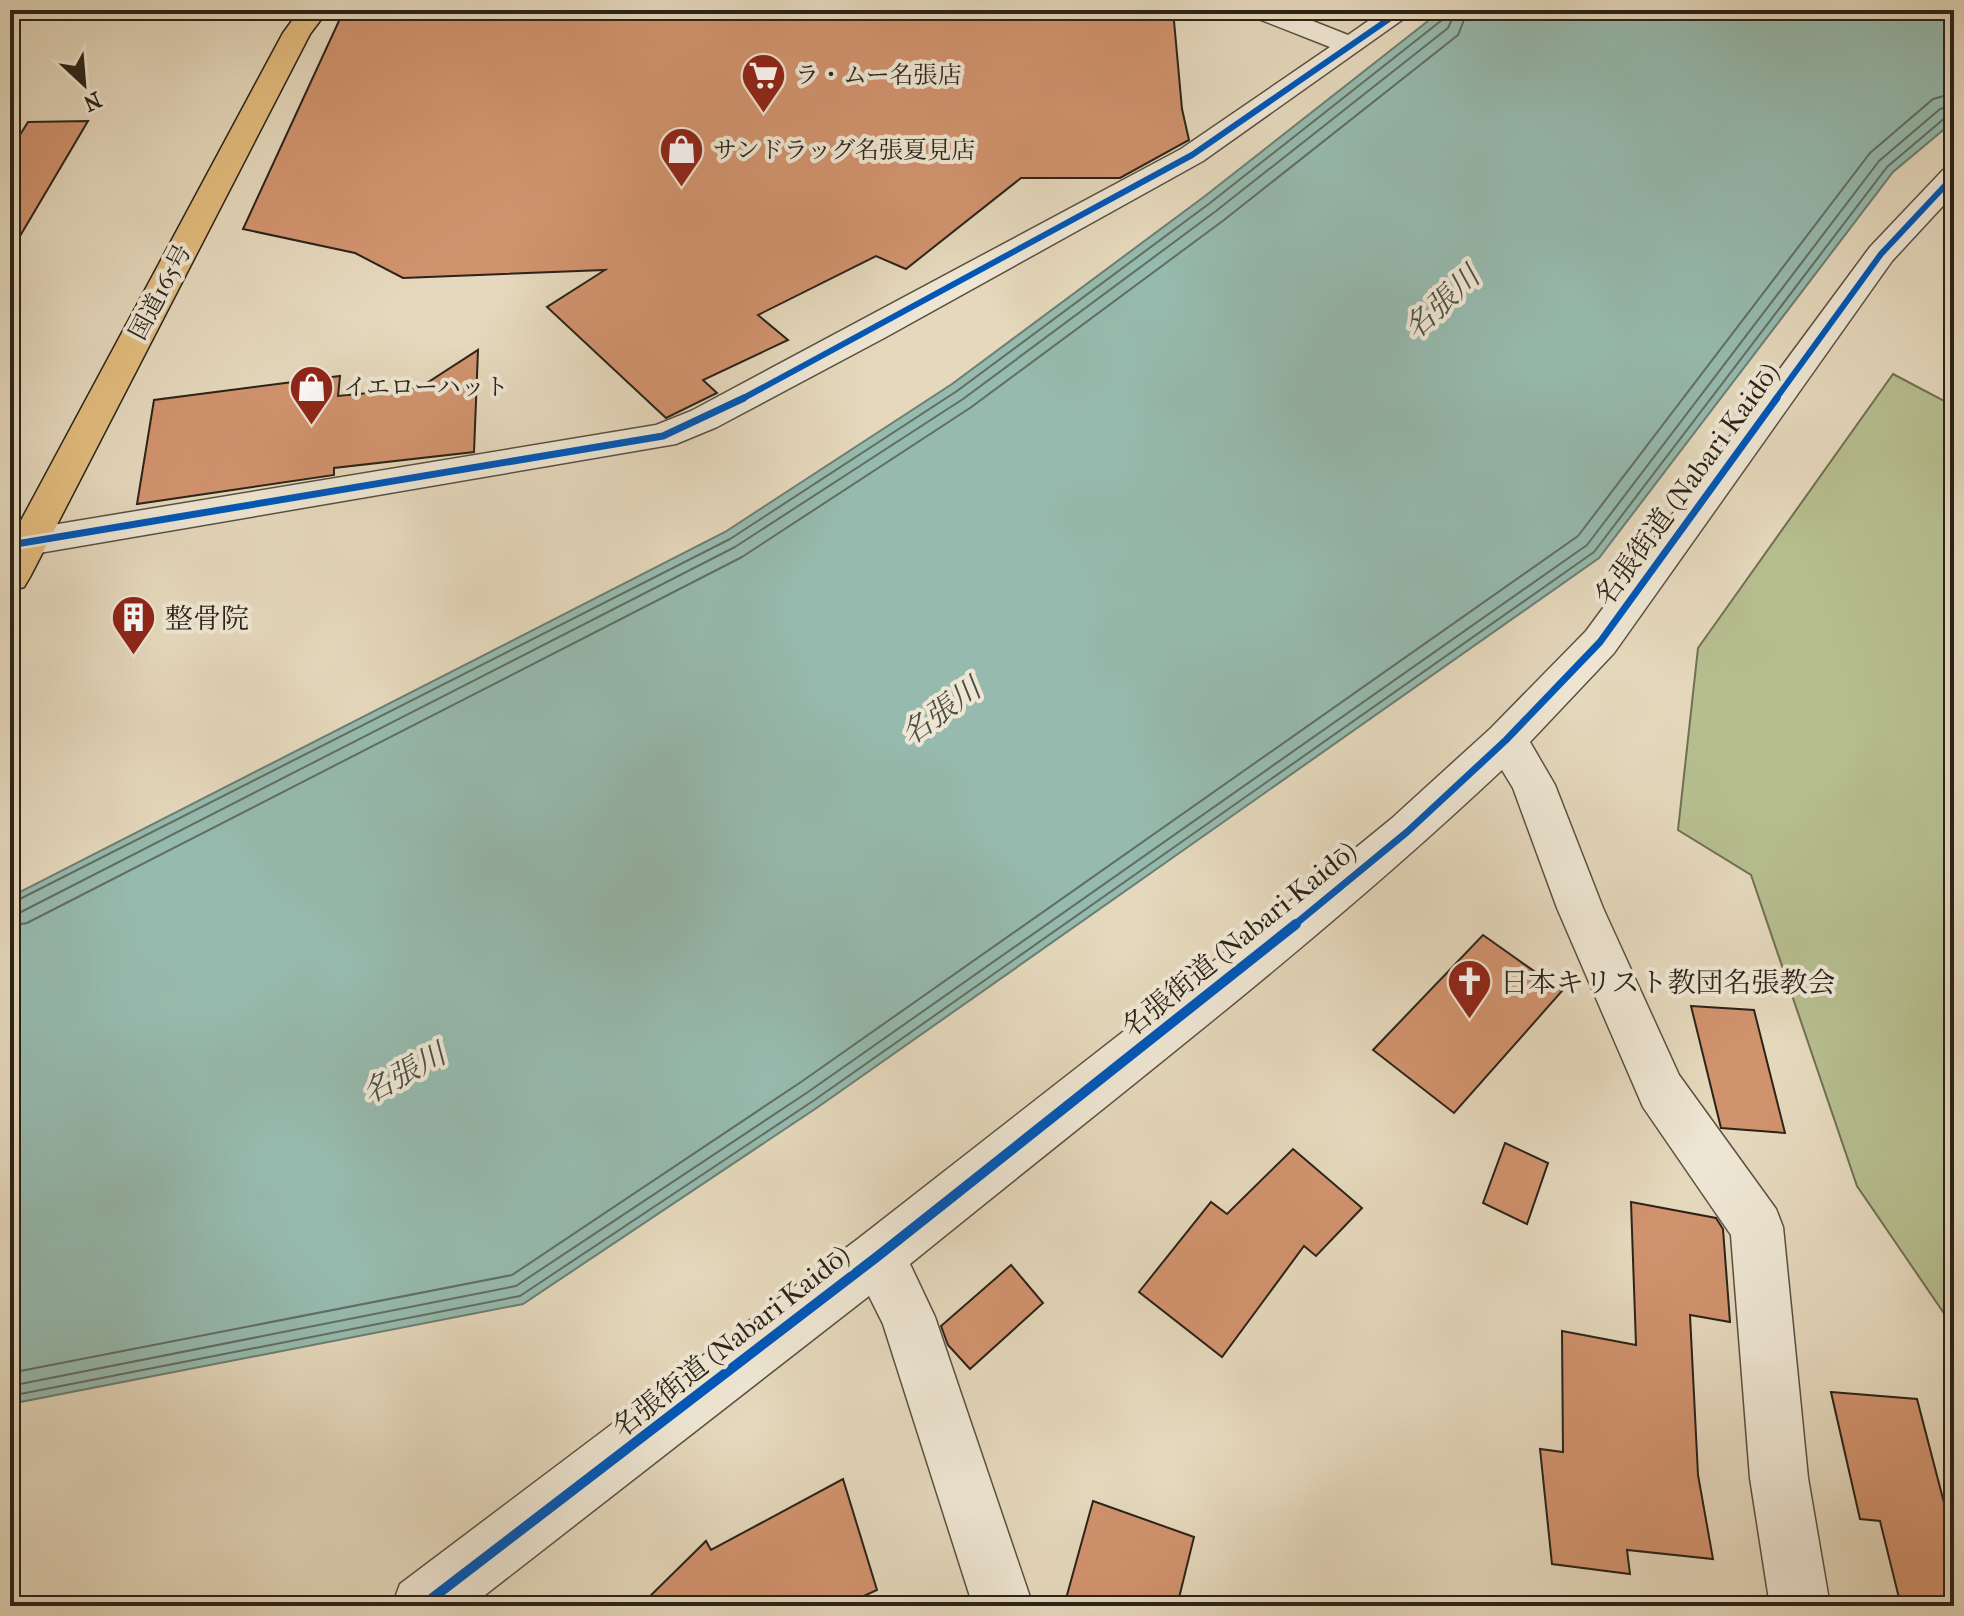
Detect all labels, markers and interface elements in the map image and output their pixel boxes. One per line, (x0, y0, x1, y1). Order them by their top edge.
north arrow (44, 44, 124, 124)
supermarket icon: ラ・ムー名張店 (740, 51, 788, 114)
place label: ラ・ムー名張店 (795, 61, 962, 89)
text: N (79, 86, 106, 117)
shop icon: サンドラッグ名張夏見店 (658, 126, 706, 189)
place label: サンドラッグ名張夏見店 (713, 136, 975, 164)
street label: 国道165号 (123, 240, 197, 344)
water label: 名張川 (1397, 257, 1489, 346)
street label: 名張街道 (Nabari Kaidō) (1588, 356, 1786, 612)
shop icon: イエローハット (288, 363, 336, 426)
place label: イエローハット (343, 373, 509, 401)
building icon: 整骨院 (110, 594, 158, 657)
place label: 整骨院 (165, 602, 249, 635)
water label: 名張川 (894, 670, 990, 753)
street label: 名張街道 (Nabari Kaidō) (1115, 834, 1363, 1044)
church icon: 日本キリスト教団名張教会 (1445, 958, 1493, 1021)
place label: 日本キリスト教団名張教会 (1500, 966, 1835, 999)
water label: 名張川 (356, 1035, 454, 1111)
street label: 名張街道 (Nabari Kaidō) (606, 1238, 856, 1444)

